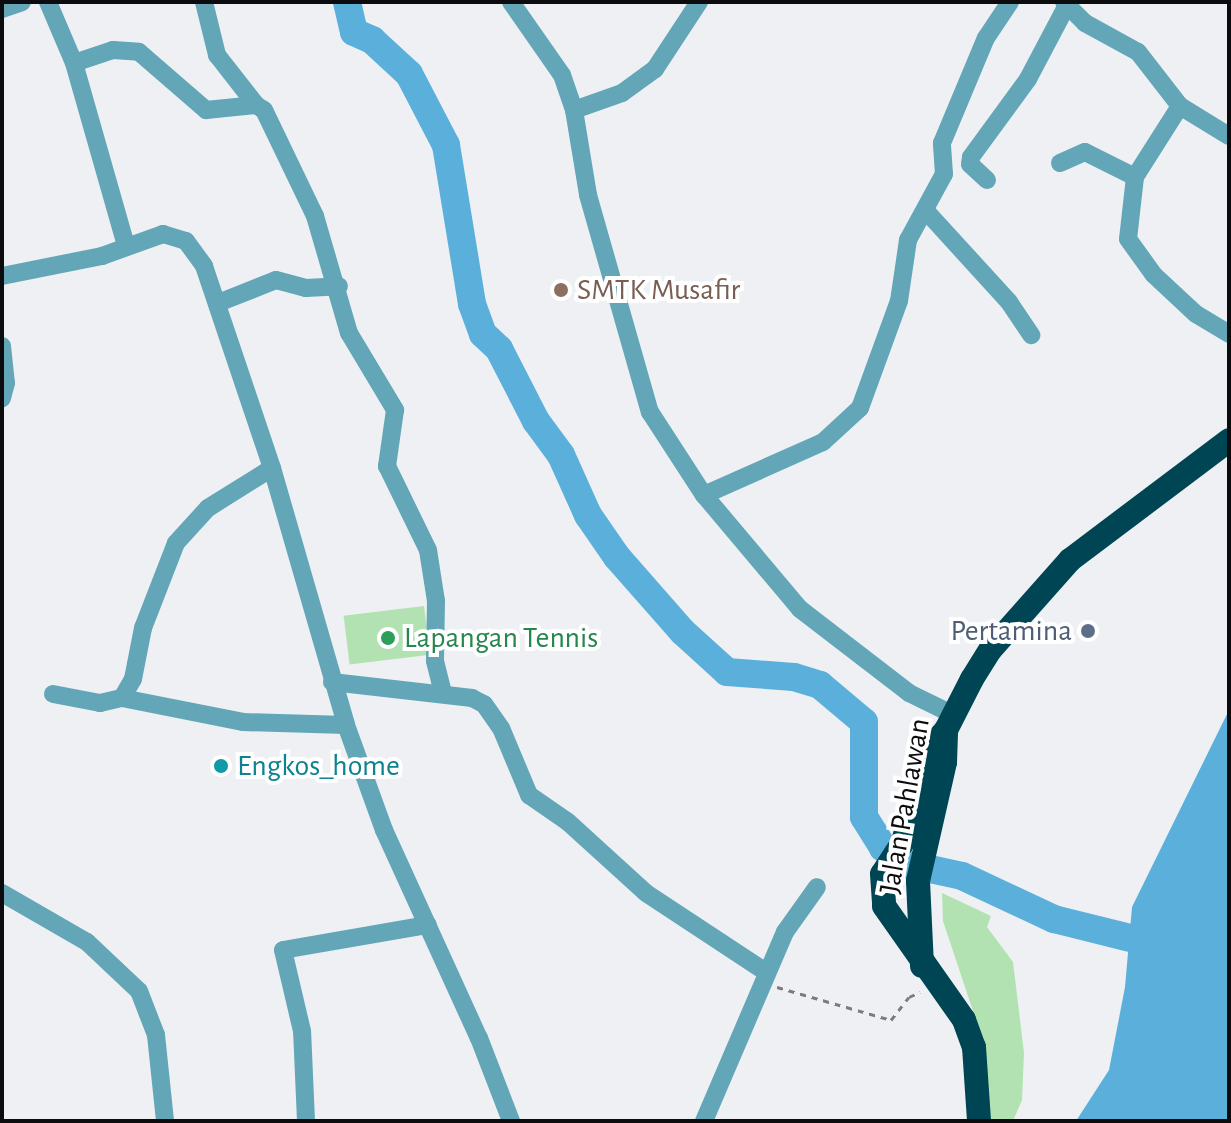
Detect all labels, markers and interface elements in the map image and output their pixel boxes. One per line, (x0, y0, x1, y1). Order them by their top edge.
place label: SMTK Musafir (577, 272, 740, 308)
marker: SMTK Musafir (552, 281, 570, 299)
place label: Pertamina (950, 613, 1072, 649)
place label: Lapangan Tennis (404, 620, 598, 656)
marker: Pertamina (1079, 622, 1097, 640)
marker: Lapangan Tennis (379, 629, 397, 647)
street label: Jalan Pahlawan (872, 715, 938, 897)
place label: Engkos_home (237, 748, 400, 784)
marker: Engkos_home (212, 757, 230, 775)

